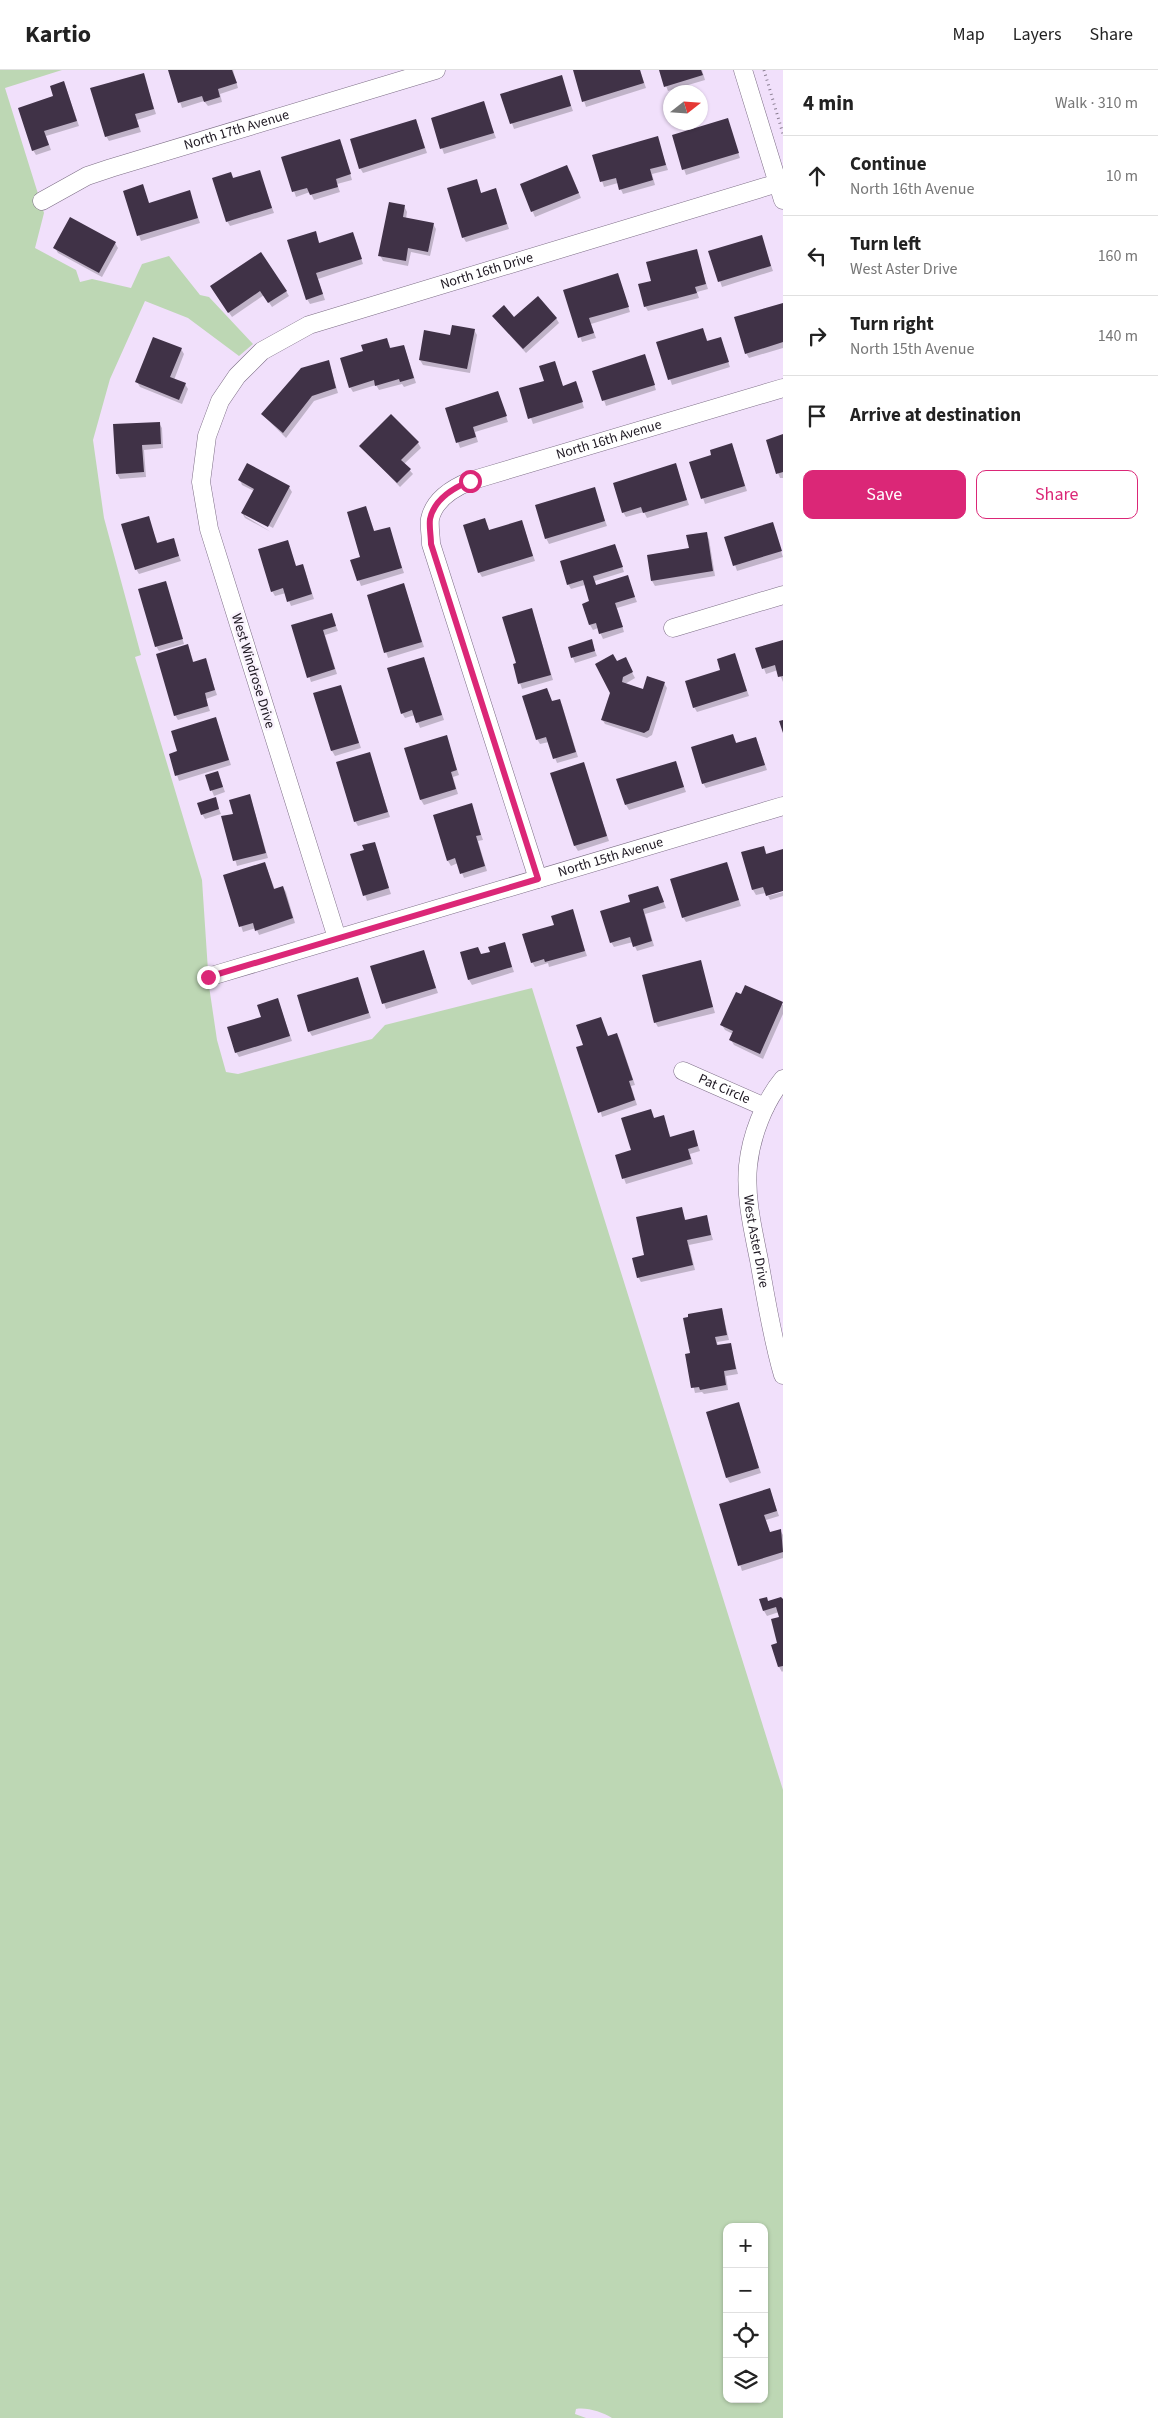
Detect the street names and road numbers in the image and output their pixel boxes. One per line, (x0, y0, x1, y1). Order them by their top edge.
street label: North 17th Avenue (182, 105, 292, 155)
street label: North 16th Drive (438, 248, 536, 295)
street label: North 16th Avenue (554, 415, 664, 465)
street label: West Windrose Drive (226, 611, 280, 731)
street label: North 15th Avenue (555, 832, 666, 882)
street label: Pat Circle (695, 1069, 753, 1109)
street label: West Aster Drive (738, 1194, 774, 1290)

